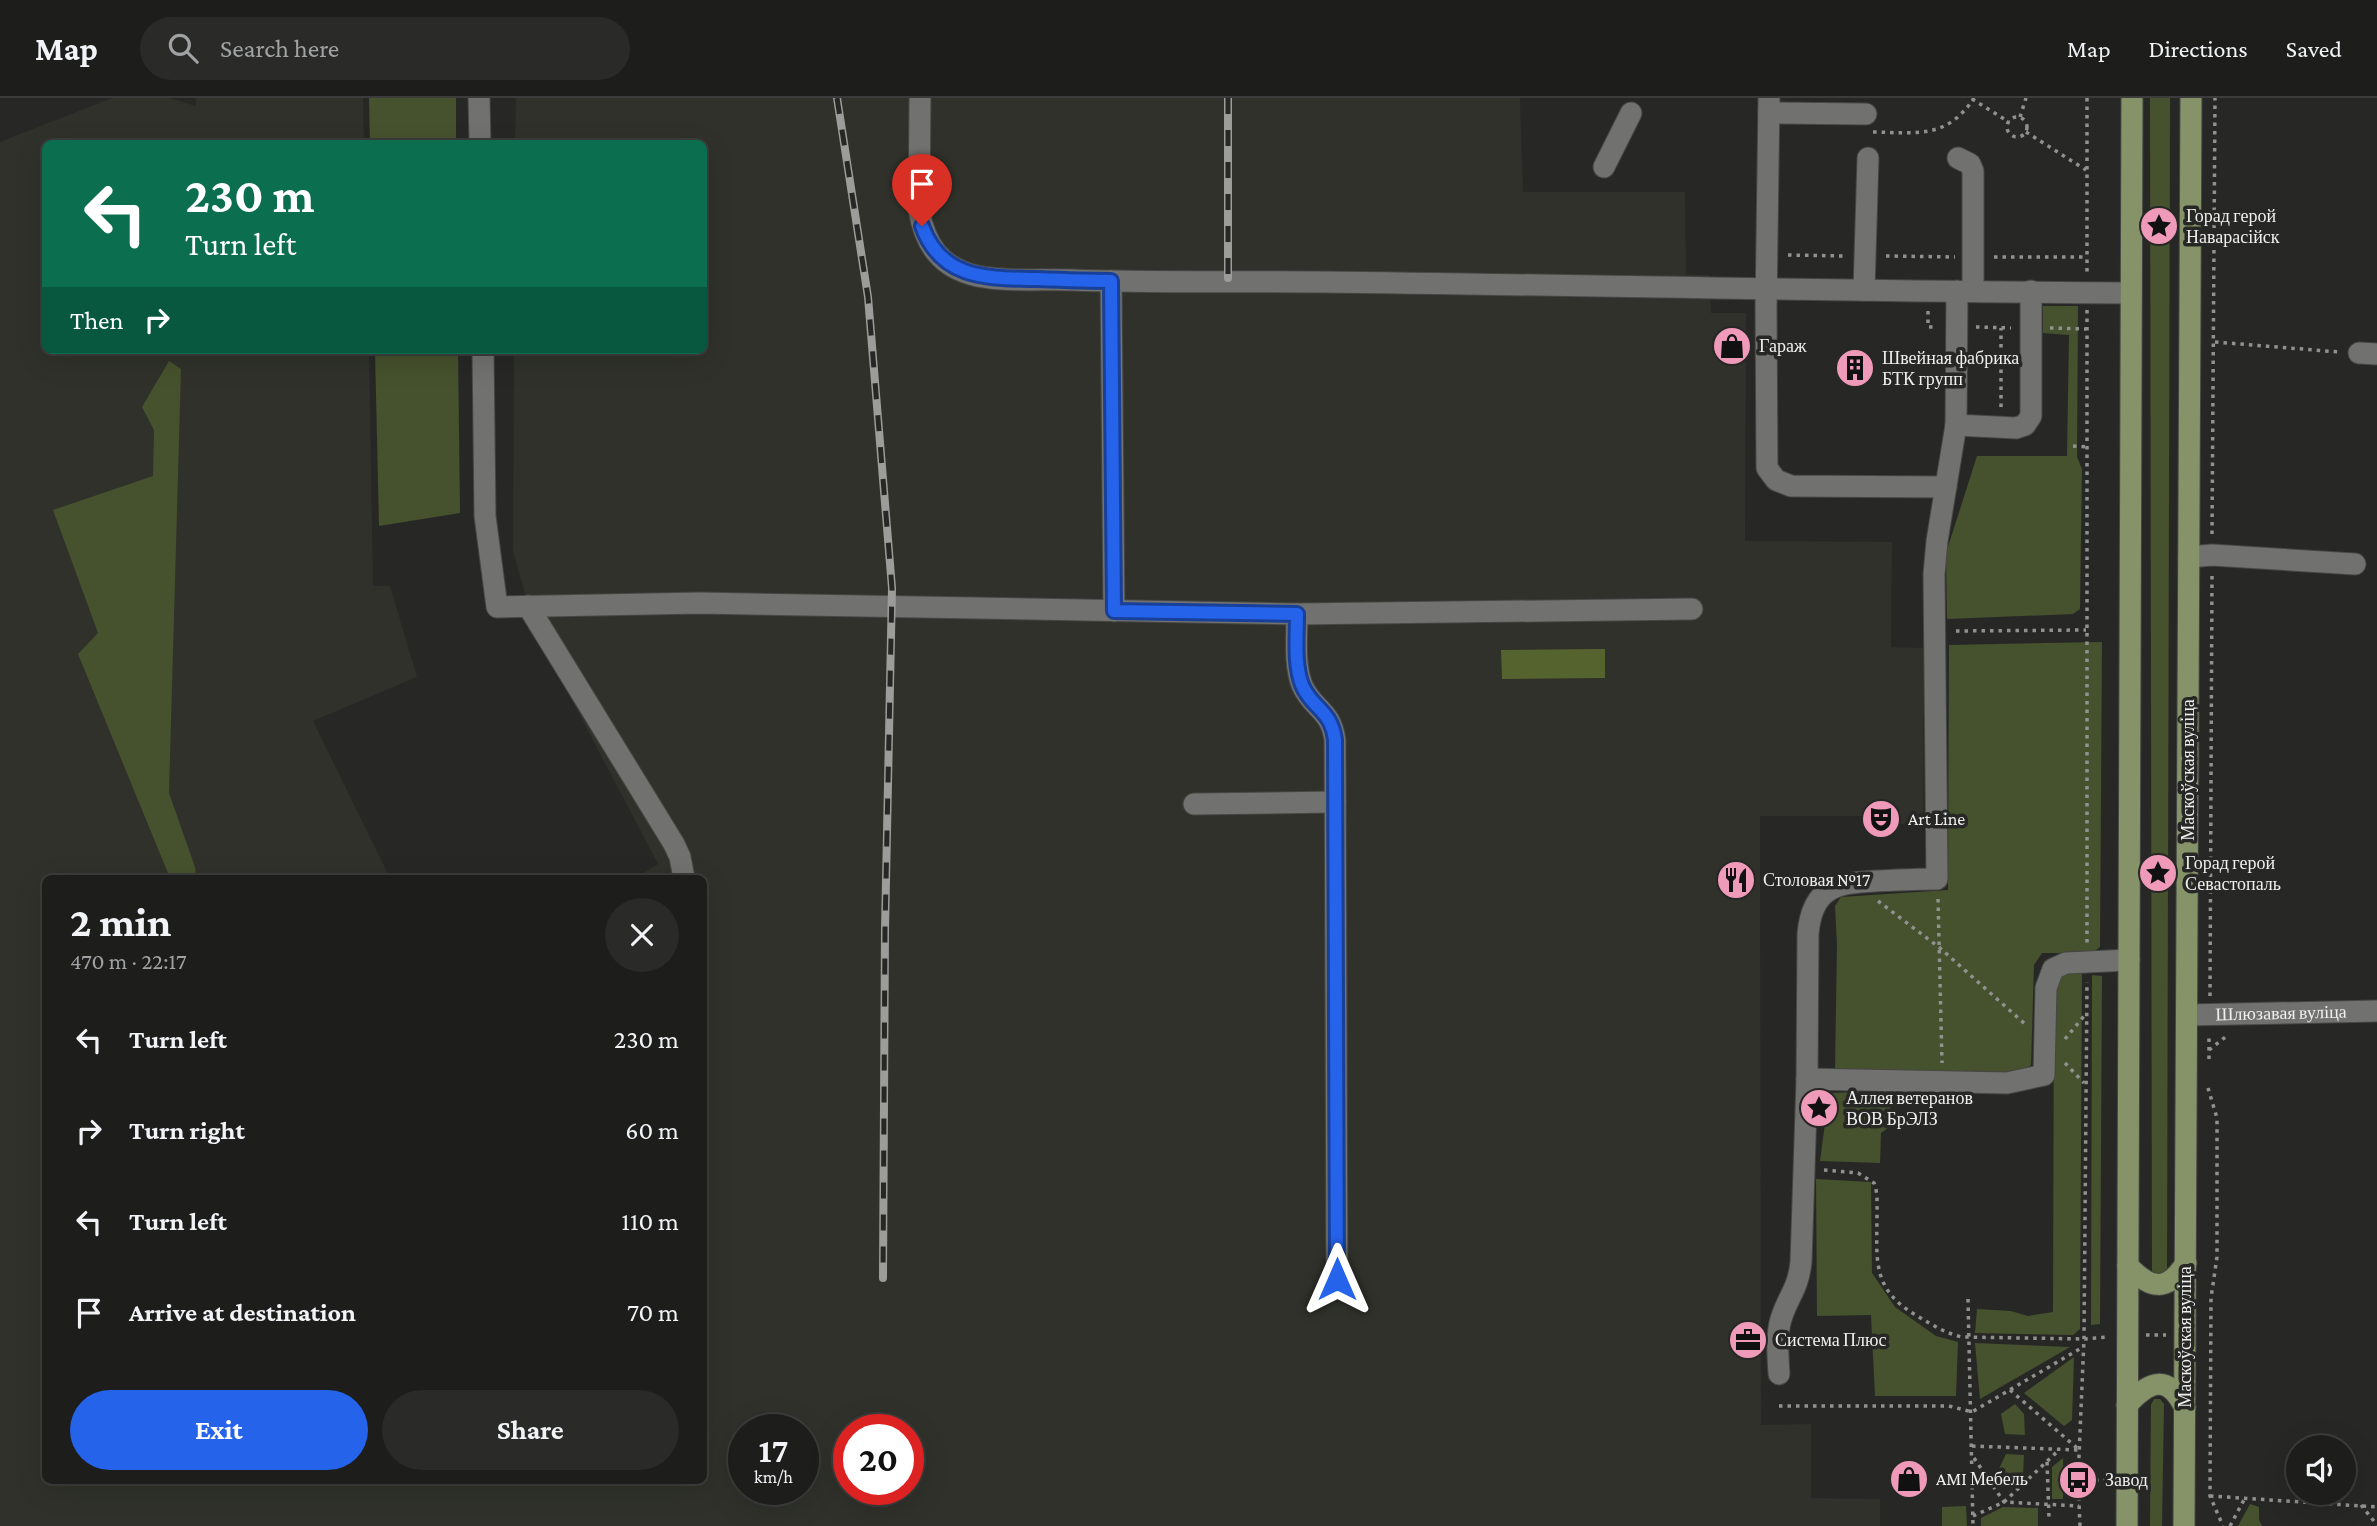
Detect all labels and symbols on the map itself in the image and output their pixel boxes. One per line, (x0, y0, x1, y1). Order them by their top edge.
pin (892, 154, 952, 226)
place icon: Горад герой Наварасійск (2138, 205, 2180, 247)
place label: Горад герой Наварасійск (2186, 206, 2280, 247)
shop icon: Гараж (1711, 325, 1753, 367)
place label: Гараж (1759, 336, 1807, 356)
building icon: Швейная фабрика БТК групп (1834, 347, 1876, 389)
place label: Швейная фабрика БТК групп (1882, 348, 2019, 389)
street label: Маскоўская вуліца (2178, 699, 2198, 841)
theatre icon: Art Line (1860, 798, 1902, 840)
place label: Art Line (1908, 809, 1965, 829)
place icon: Горад герой Севастопаль (2137, 852, 2179, 894)
place label: Горад герой Севастопаль (2185, 853, 2281, 894)
restaurant icon: Столовая №17 (1715, 859, 1757, 901)
place label: Столовая №17 (1763, 870, 1870, 890)
street label: Шлюзавая вуліца (2215, 1002, 2347, 1024)
place icon: Аллея ветеранов ВОВ БрЭЛЗ (1798, 1087, 1840, 1129)
place label: Аллея ветеранов ВОВ БрЭЛЗ (1846, 1088, 1973, 1129)
position arrow (1300, 1242, 1374, 1316)
street label: Маскоўская вуліца (2175, 1266, 2195, 1408)
office icon: Система Плюс (1727, 1319, 1769, 1361)
place label: Система Плюс (1775, 1330, 1887, 1350)
speed limit sign: 20 (833, 1414, 924, 1505)
shop icon: AMI Мебель (1888, 1458, 1930, 1500)
bus stop icon: Завод (2057, 1459, 2099, 1501)
place label: AMI Мебель (1936, 1469, 2028, 1489)
place label: Завод (2105, 1470, 2148, 1490)

